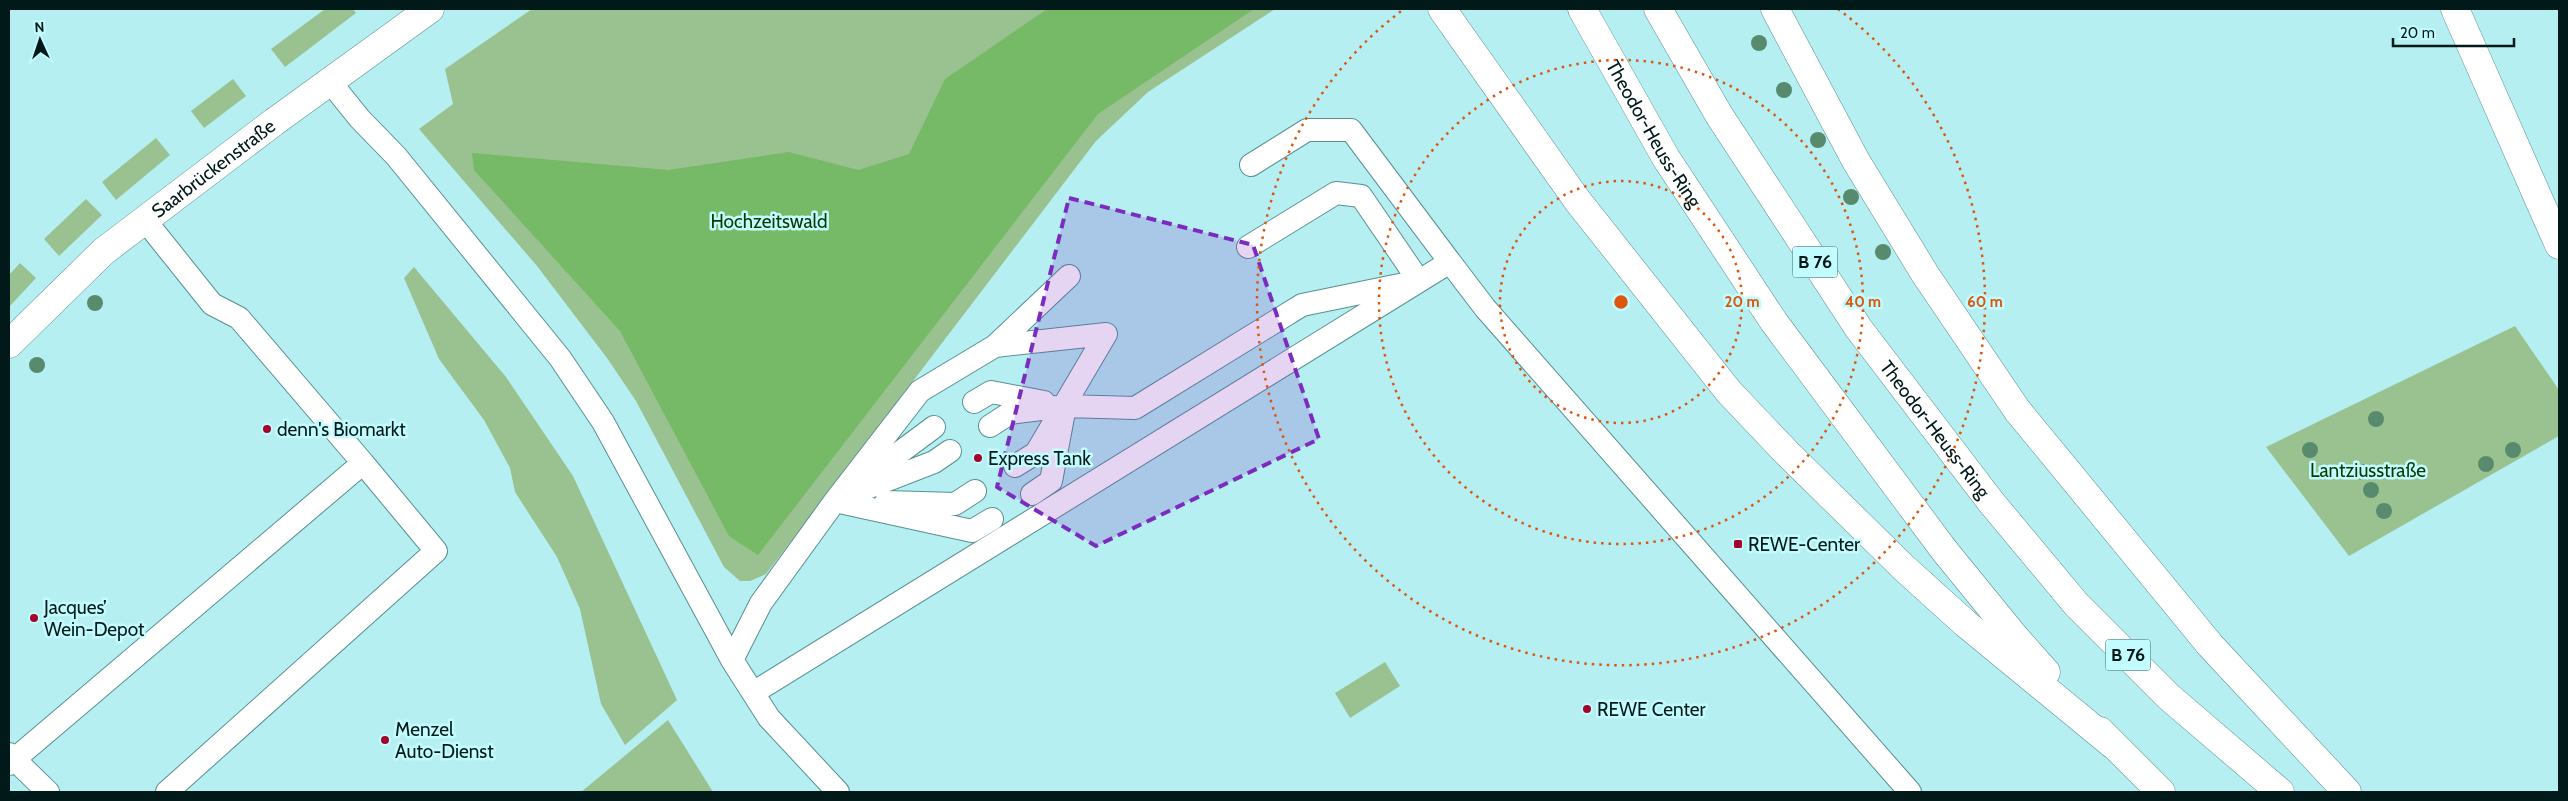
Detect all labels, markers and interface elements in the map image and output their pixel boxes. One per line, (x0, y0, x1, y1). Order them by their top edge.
north arrow (15, 15, 65, 65)
scale bar (2393, 15, 2514, 47)
text: N (34, 18, 45, 36)
text: 20 m (2400, 24, 2435, 42)
street label: Theodor-Heuss-Ring (1602, 56, 1707, 212)
street label: Saarbrückenstraße (147, 114, 280, 222)
park label: Hochzeitswald (710, 210, 828, 233)
road number: B 76 (1792, 246, 1838, 278)
centre of rings (1612, 293, 1630, 311)
text: 20 m (1725, 293, 1759, 311)
text: 40 m (1845, 293, 1881, 311)
text: 60 m (1967, 293, 2003, 311)
street label: Theodor-Heuss-Ring (1876, 356, 1996, 503)
place label: denn's Biomarkt (277, 418, 406, 441)
marker: denn's Biomarkt (261, 423, 273, 435)
place label: Express Tank (988, 447, 1091, 470)
marker: Express Tank (972, 452, 984, 464)
park label: Lantziusstraße (2310, 459, 2426, 482)
place label: REWE-Center (1748, 533, 1860, 556)
marker: REWE-Center (1732, 538, 1744, 550)
place label: Jacques’ Wein-Depot (43, 596, 145, 641)
marker: Jacques’ Wein-Depot (28, 612, 40, 624)
road number: B 76 (2106, 640, 2150, 670)
place label: REWE Center (1597, 698, 1705, 721)
marker: REWE Center (1581, 703, 1593, 715)
place label: Menzel Auto-Dienst (395, 718, 494, 763)
marker: Menzel Auto-Dienst (379, 734, 391, 746)

